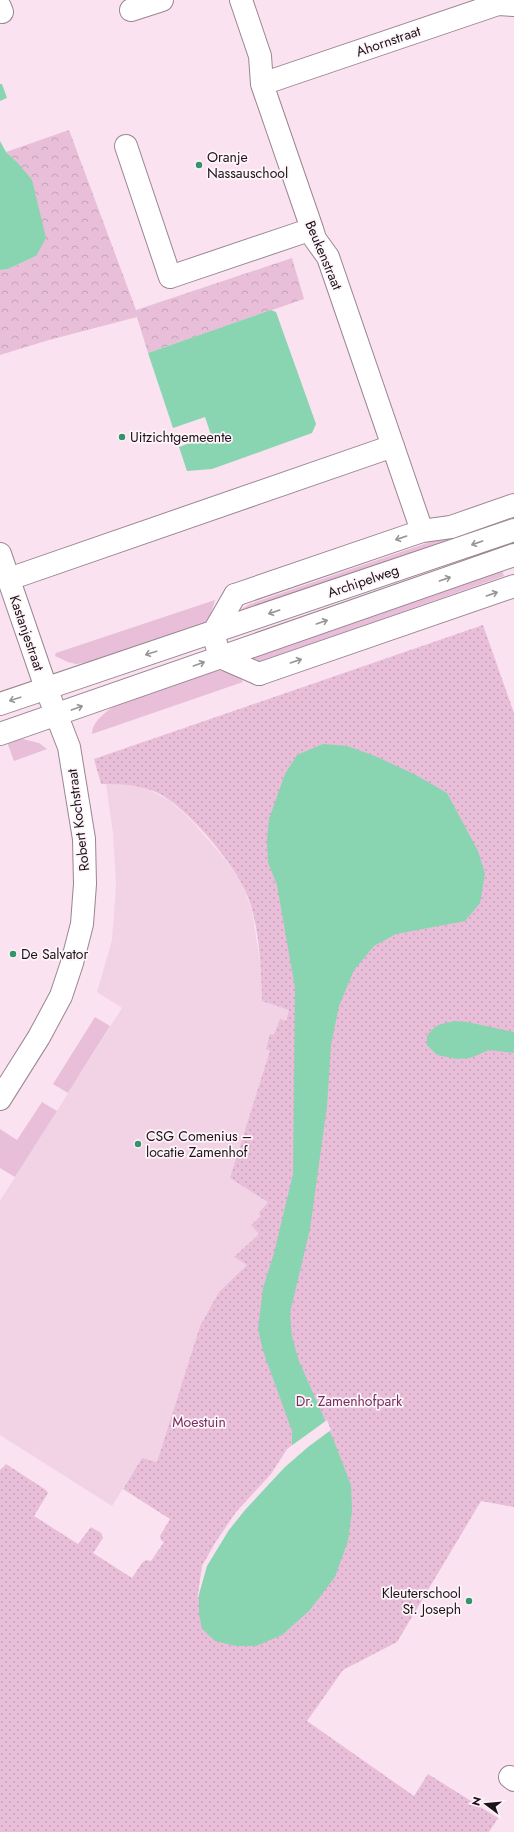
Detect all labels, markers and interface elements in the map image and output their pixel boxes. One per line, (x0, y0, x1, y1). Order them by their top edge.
street label: Ahornstraat (353, 20, 424, 61)
place label: Oranje Nassauschool (207, 147, 288, 183)
marker: Oranje Nassauschool (194, 160, 204, 170)
street label: Beukenstraat (300, 217, 348, 293)
place label: Uitzichtgemeente (130, 427, 232, 447)
marker: Uitzichtgemeente (117, 432, 127, 442)
one-way arrow (394, 535, 407, 542)
one-way arrow (471, 540, 484, 547)
street label: Archipelweg (325, 559, 401, 603)
one-way arrow (438, 575, 450, 583)
one-way arrow (486, 590, 499, 597)
street label: Kastanjestraat (5, 592, 50, 674)
one-way arrow (269, 608, 281, 616)
one-way arrow (315, 618, 328, 625)
one-way arrow (145, 650, 158, 657)
one-way arrow (290, 656, 302, 664)
one-way arrow (193, 660, 205, 668)
one-way arrow (8, 696, 21, 703)
one-way arrow (70, 704, 83, 711)
street label: Robert Kochstraat (62, 767, 94, 872)
place label: De Salvator (21, 944, 88, 964)
marker: De Salvator (8, 949, 18, 959)
place label: CSG Comenius – locatie Zamenhof (146, 1126, 252, 1162)
marker: CSG Comenius – locatie Zamenhof (133, 1139, 143, 1149)
park label: Dr. Zamenhofpark (296, 1391, 403, 1411)
park label: Moestuin (172, 1412, 226, 1432)
place label: Kleuterschool St. Joseph (382, 1583, 461, 1619)
marker: Kleuterschool St. Joseph (464, 1596, 474, 1606)
north arrow (466, 1784, 506, 1824)
text: N (467, 1795, 485, 1808)

